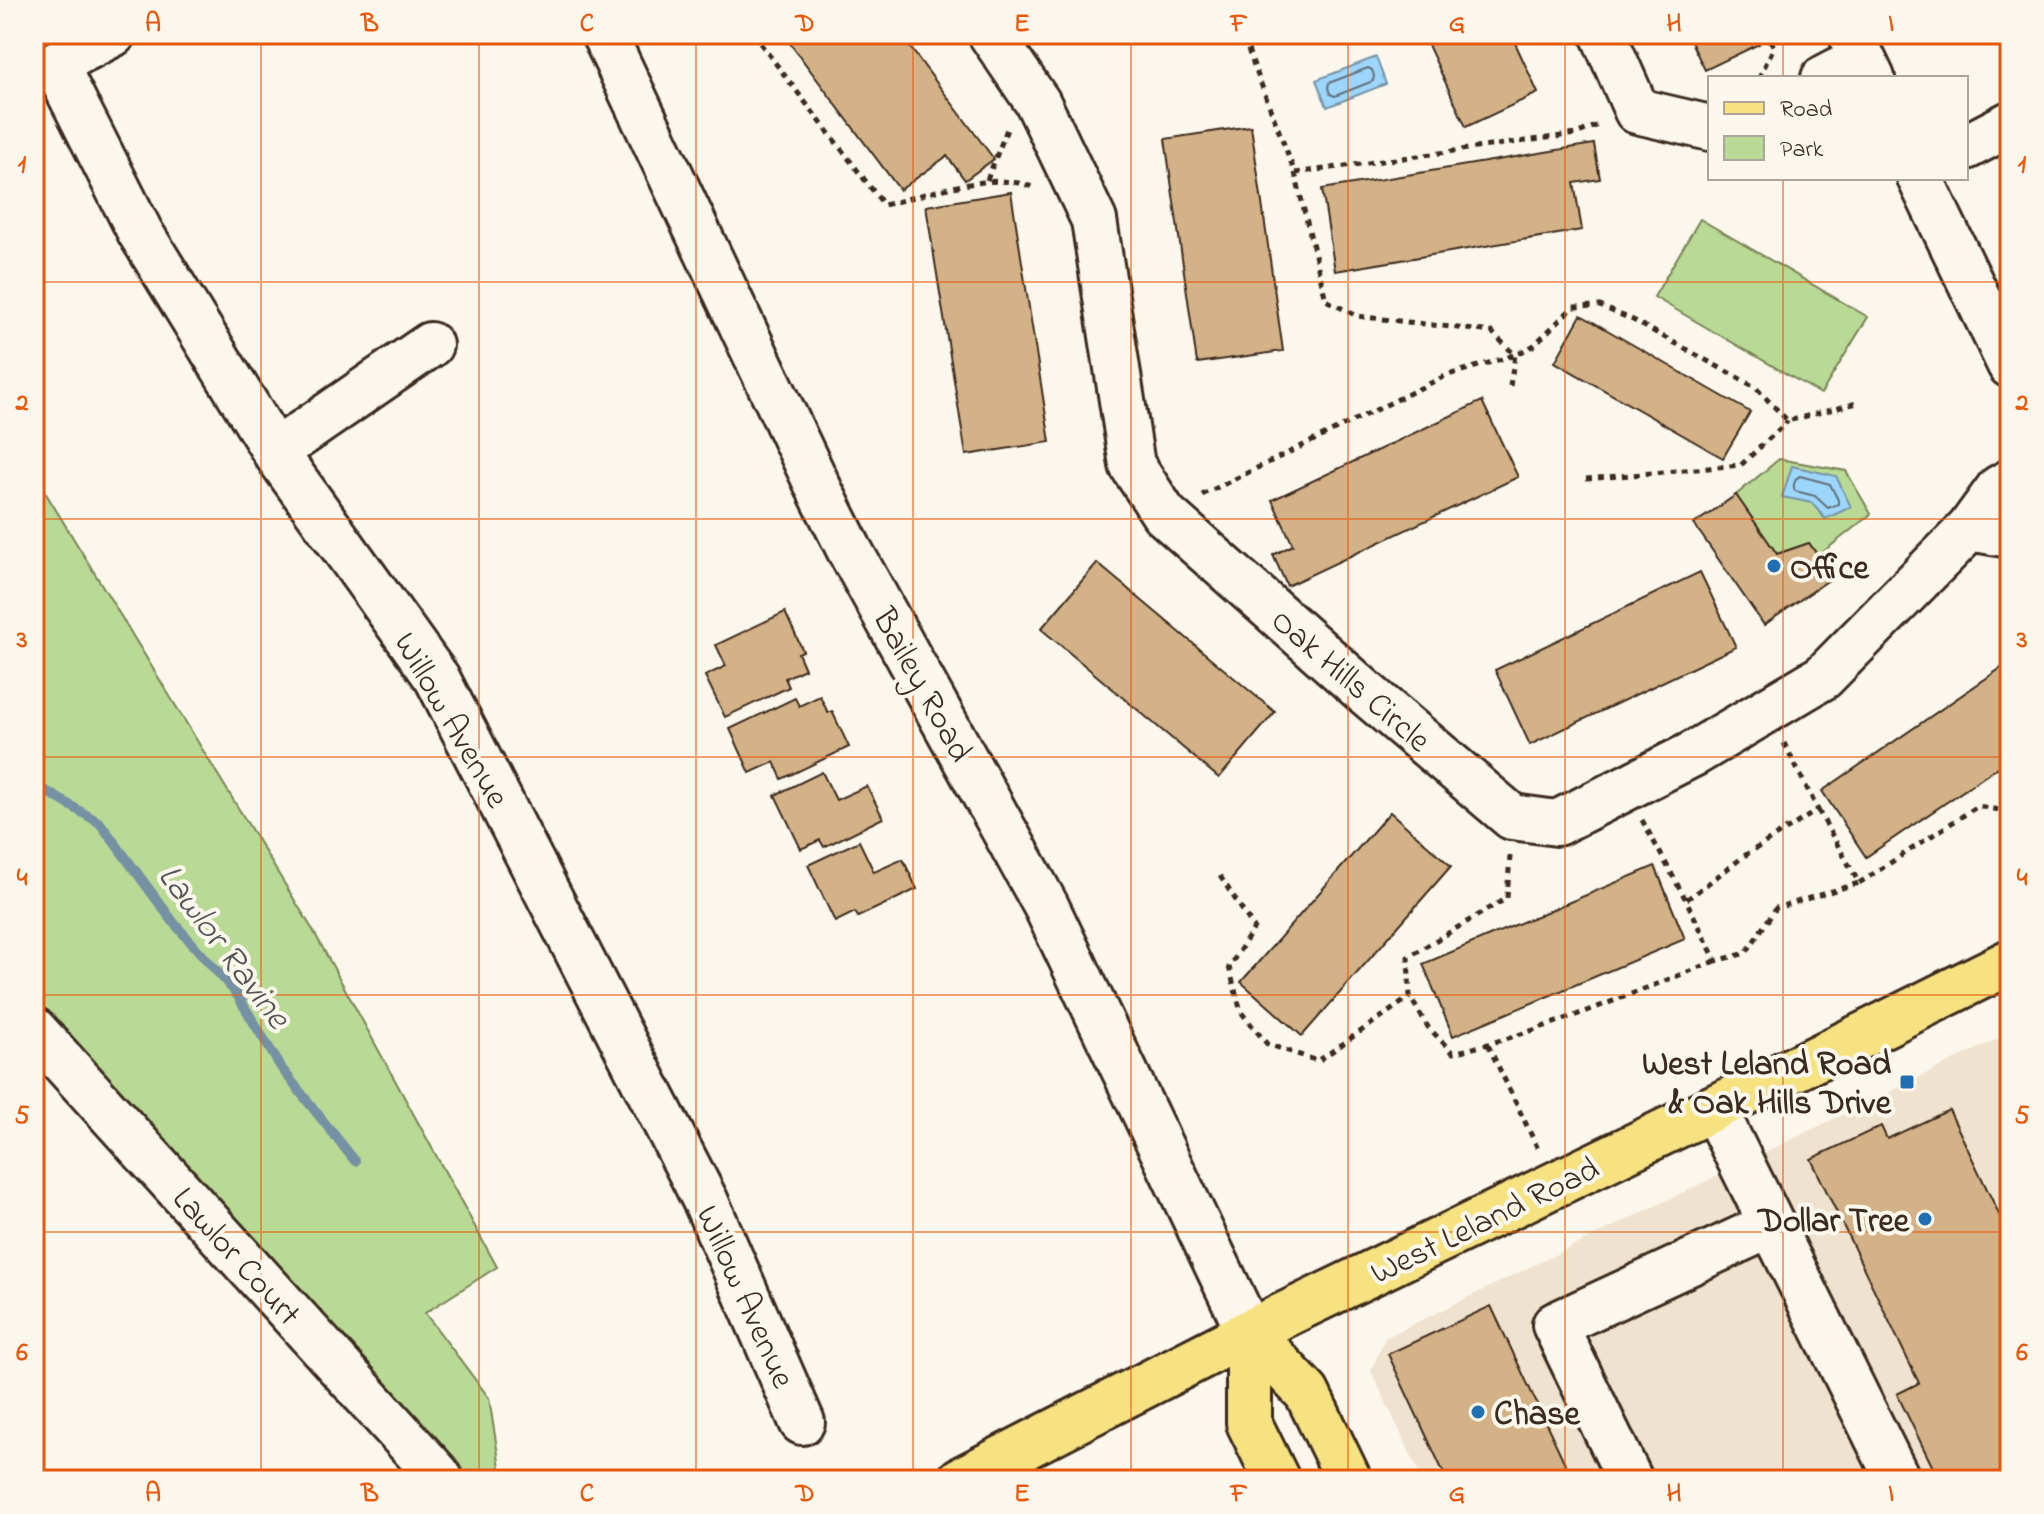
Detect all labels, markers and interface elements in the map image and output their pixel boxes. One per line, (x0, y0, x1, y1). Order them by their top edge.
text: A (145, 6, 161, 44)
text: B (360, 6, 379, 44)
text: C (580, 6, 594, 44)
text: D (794, 6, 815, 44)
text: E (1014, 6, 1030, 44)
text: F (1229, 6, 1248, 44)
text: G (1449, 6, 1465, 44)
text: H (1666, 6, 1682, 44)
text: I (1888, 6, 1894, 44)
legend (1708, 76, 1968, 180)
text: Road (1780, 93, 1833, 128)
text: Park (1780, 133, 1824, 168)
text: 1 (18, 147, 27, 185)
text: 1 (2018, 147, 2027, 185)
text: 2 (15, 385, 29, 423)
text: 2 (2015, 385, 2029, 423)
place label: Office (1790, 545, 1870, 595)
marker: Office (1765, 557, 1783, 575)
street label: Oak Hills Circle (1258, 598, 1441, 767)
street label: Bailey Road (857, 599, 983, 772)
text: 3 (16, 622, 28, 660)
text: 3 (2016, 622, 2028, 660)
street label: Willow Avenue (379, 624, 521, 819)
water label: Lawlor Ravine (143, 854, 303, 1043)
text: 4 (17, 860, 28, 898)
text: 4 (2017, 860, 2028, 898)
place label: West Leland Road & Oak Hills Drive (1642, 1041, 1892, 1130)
marker: West Leland Road & Oak Hills Drive (1898, 1073, 1916, 1091)
text: 5 (15, 1098, 30, 1136)
text: 5 (2015, 1098, 2030, 1136)
street label: West Leland Road (1363, 1146, 1609, 1300)
street label: Lawlor Court (159, 1177, 311, 1339)
street label: Willow Avenue (681, 1198, 806, 1398)
place label: Dollar Tree (1756, 1198, 1910, 1248)
marker: Dollar Tree (1916, 1210, 1934, 1228)
text: 6 (16, 1335, 28, 1373)
text: 6 (2016, 1335, 2028, 1373)
place label: Chase (1494, 1391, 1580, 1441)
marker: Chase (1469, 1403, 1487, 1421)
text: A (145, 1476, 161, 1514)
text: B (360, 1476, 379, 1514)
text: C (580, 1476, 594, 1514)
text: D (794, 1476, 815, 1514)
text: E (1014, 1476, 1030, 1514)
text: F (1229, 1476, 1248, 1514)
text: G (1449, 1476, 1465, 1514)
text: H (1666, 1476, 1682, 1514)
text: I (1888, 1476, 1894, 1514)

